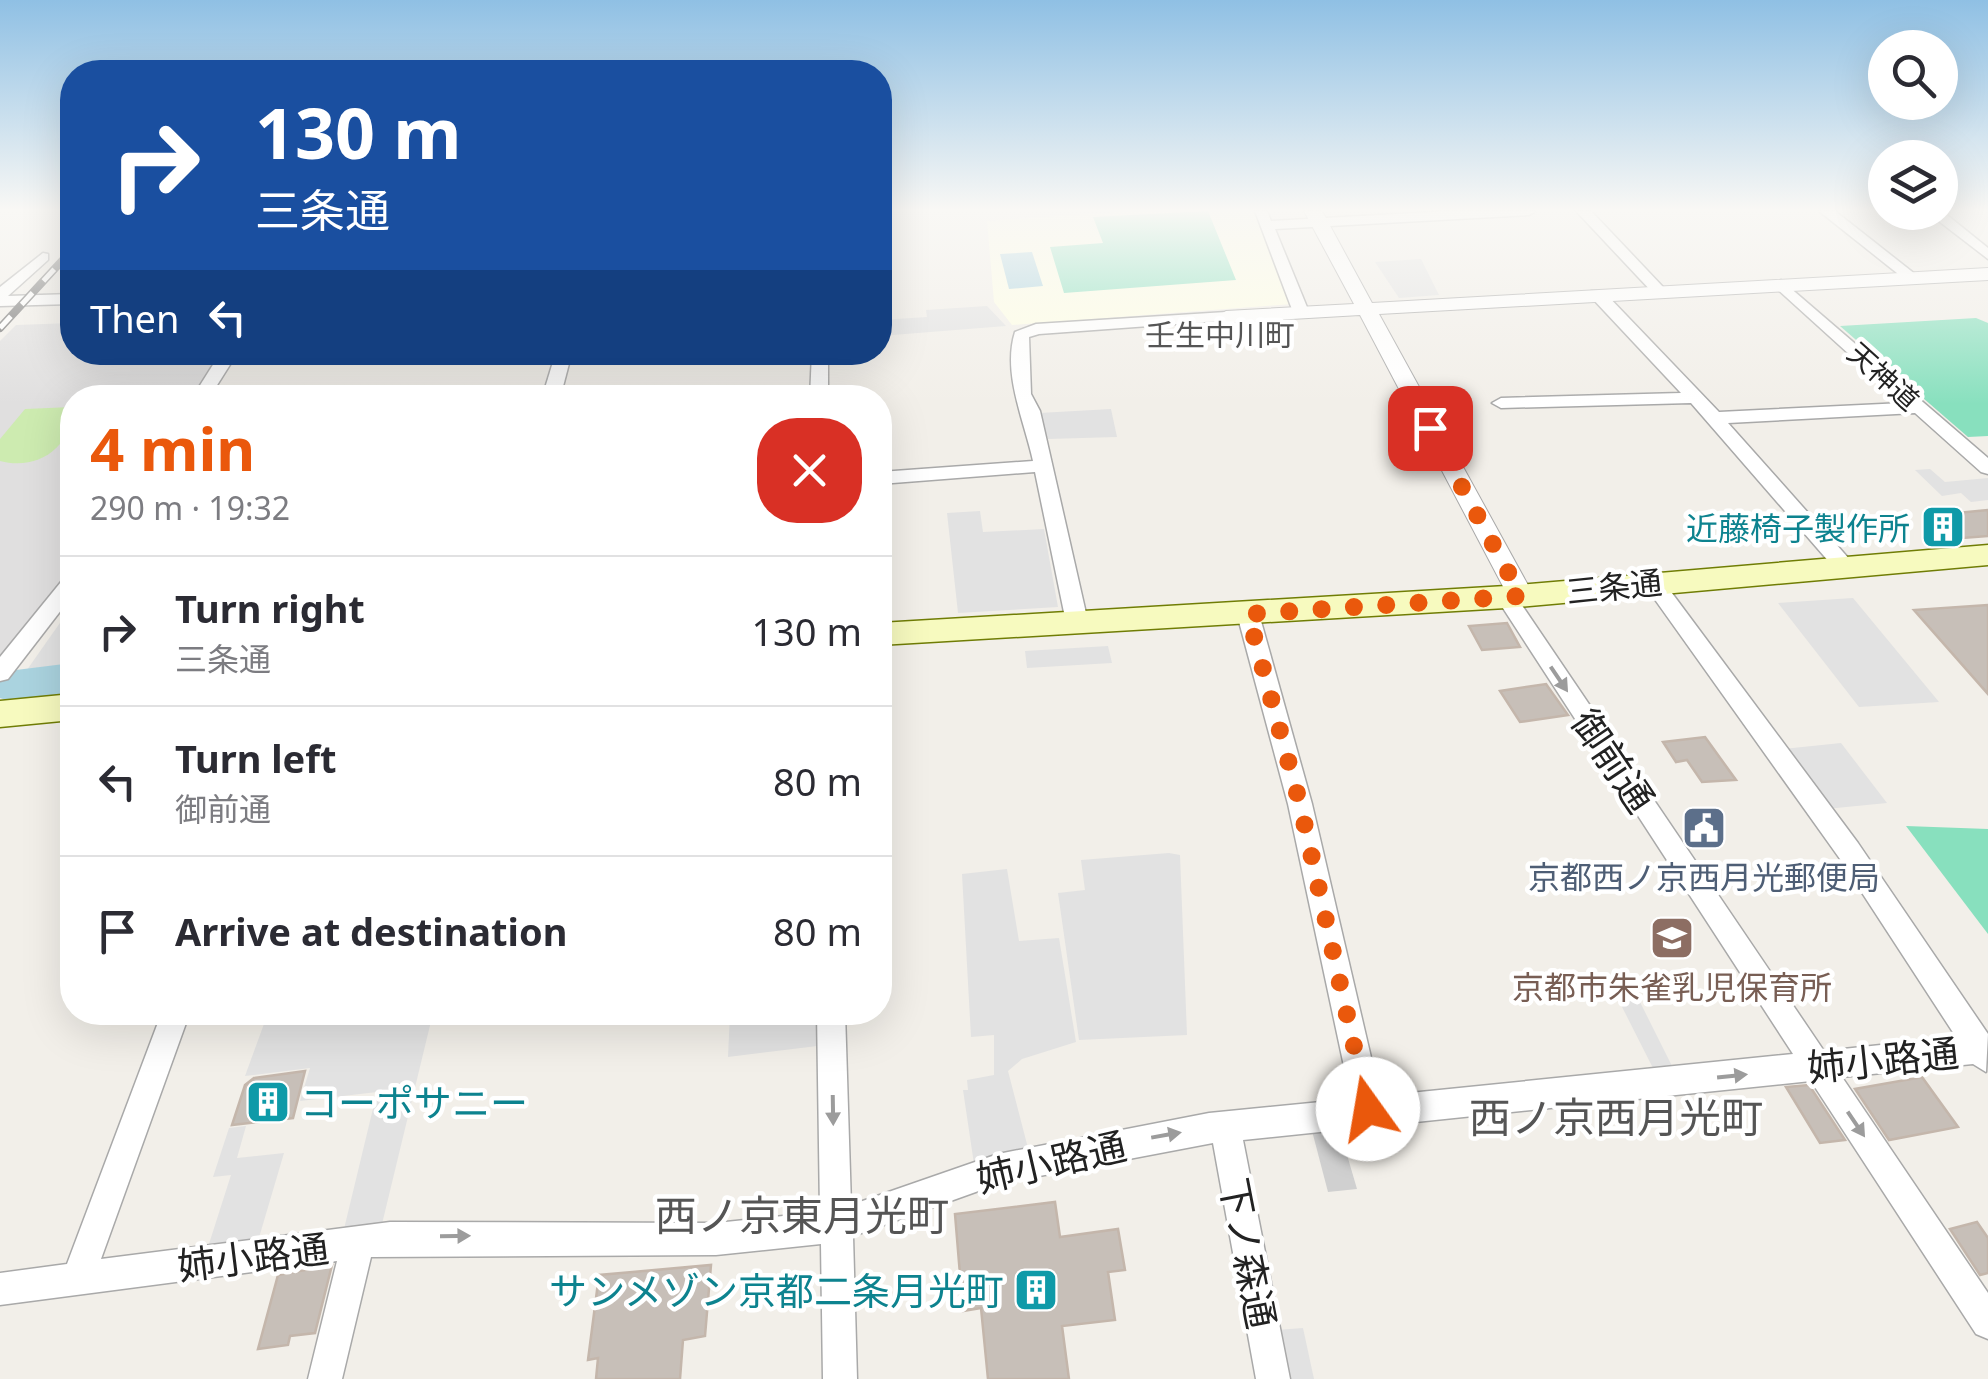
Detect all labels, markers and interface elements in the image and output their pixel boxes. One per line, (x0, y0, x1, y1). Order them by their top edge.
map controls (1868, 30, 1958, 230)
button: search (1868, 30, 1958, 120)
text: 130 m (255, 84, 462, 180)
icon: right (90, 100, 220, 230)
button: layers (1868, 140, 1958, 230)
text: 三条通 (255, 179, 390, 240)
icon: left (200, 290, 255, 345)
text: Then (90, 292, 180, 344)
district label: 壬生中川町 (1145, 314, 1295, 355)
street label: 天神道 (1840, 334, 1928, 418)
pin (1388, 386, 1473, 471)
icon: arrive (1403, 401, 1458, 456)
text: 4 min (90, 407, 255, 489)
button: close (757, 418, 862, 523)
text: 290 m · 19:32 (90, 486, 290, 529)
building icon: 近藤椅子製作所 (1920, 504, 1966, 550)
place label: 近藤椅子製作所 (1686, 506, 1910, 549)
street label: 三条通 (1564, 560, 1664, 612)
text: Turn right (175, 582, 365, 634)
icon: right (90, 604, 145, 659)
text: 130 m (751, 605, 862, 657)
text: 三条通 (175, 637, 271, 680)
one-way arrow (1550, 665, 1568, 692)
street label: 御前通 (1561, 698, 1667, 822)
text: Turn left (175, 732, 337, 784)
icon: left (90, 754, 145, 809)
text: 80 m (773, 755, 862, 807)
text: 御前通 (175, 787, 271, 830)
public building icon: 京都西ノ京西月光郵便局 (1681, 805, 1727, 851)
place label: 京都西ノ京西月光郵便局 (1528, 855, 1880, 898)
icon: arrive (90, 904, 145, 959)
text: Arrive at destination (175, 905, 567, 957)
text: 80 m (773, 905, 862, 957)
school or university icon: 京都市朱雀乳児保育所 (1649, 915, 1695, 961)
place label: 京都市朱雀乳児保育所 (1512, 965, 1832, 1008)
street label: 姉小路通 (1805, 1025, 1961, 1093)
position arrow (1316, 1057, 1420, 1161)
one-way arrow (1717, 1068, 1749, 1084)
place label: コーポサニー (300, 1076, 528, 1128)
building icon: コーポサニー (245, 1079, 291, 1125)
district label: 西ノ京西月光町 (1469, 1088, 1763, 1145)
one-way arrow (826, 1094, 842, 1126)
one-way arrow (1846, 1110, 1865, 1137)
street label: 姉小路通 (971, 1119, 1131, 1203)
one-way arrow (1150, 1127, 1182, 1142)
street label: 下ノ森通 (1209, 1173, 1289, 1333)
district label: 西ノ京東月光町 (655, 1186, 949, 1243)
street label: 姉小路通 (174, 1221, 332, 1291)
one-way arrow (440, 1227, 472, 1243)
place label: サンメゾン京都二条月光町 (549, 1264, 1004, 1316)
building icon: サンメゾン京都二条月光町 (1013, 1267, 1059, 1313)

